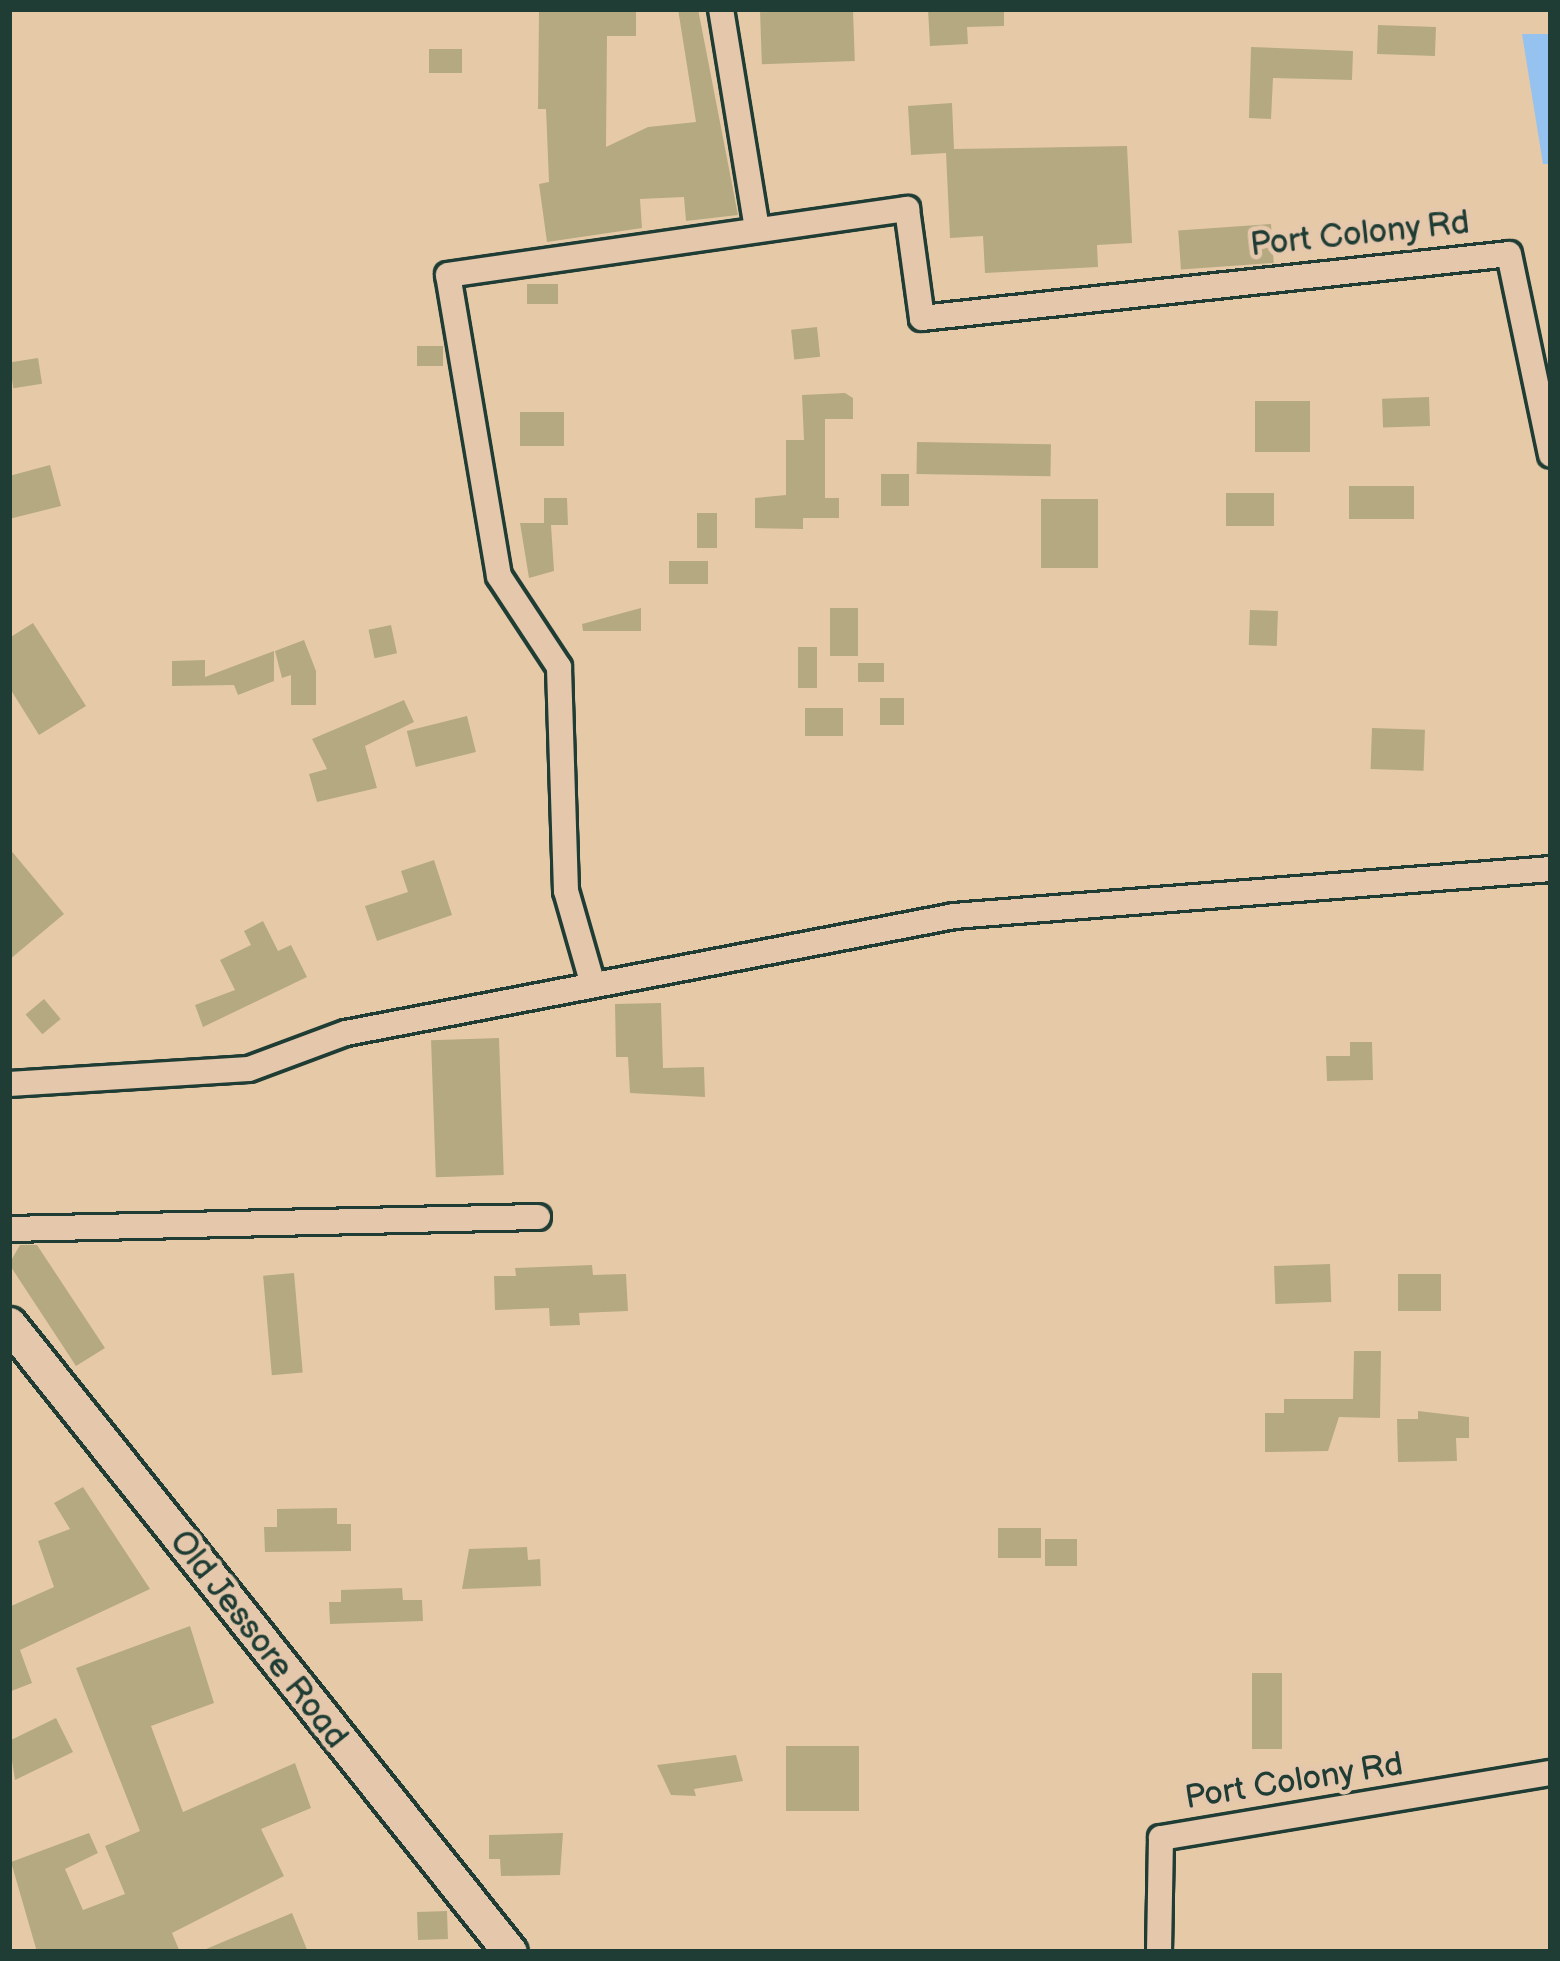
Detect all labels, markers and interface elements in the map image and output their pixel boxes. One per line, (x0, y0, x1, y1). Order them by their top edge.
street label: Port Colony Rd (1247, 204, 1473, 266)
street label: Old Jessore Road (160, 1523, 356, 1757)
street label: Port Colony Rd (1181, 1745, 1407, 1819)

